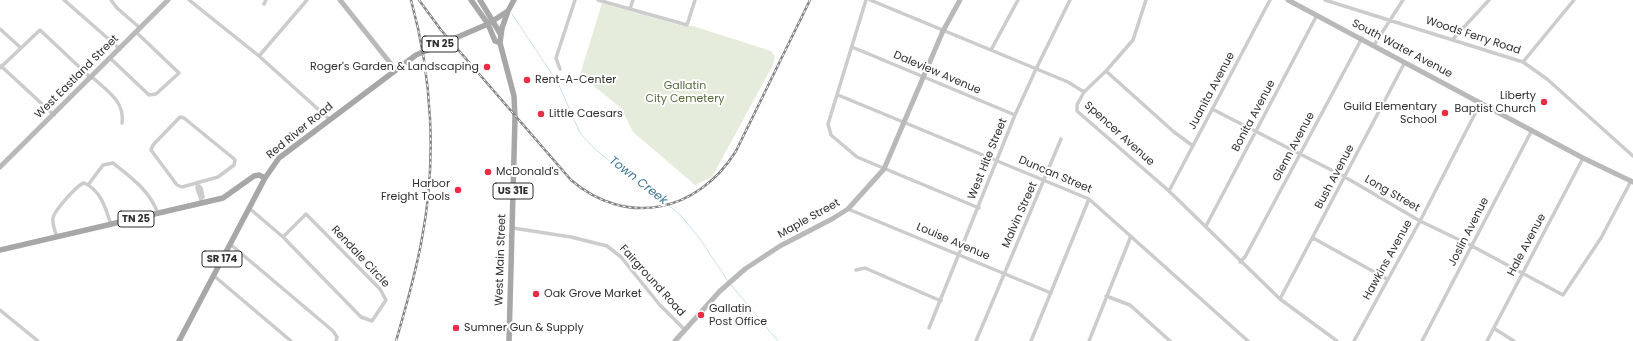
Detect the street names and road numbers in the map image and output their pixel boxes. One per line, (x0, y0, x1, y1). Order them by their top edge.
street label: Woods Ferry Road (1424, 14, 1522, 58)
street label: South Water Avenue (1350, 17, 1454, 81)
street label: West Eastland Street (32, 32, 122, 122)
road number: TN 25 (422, 36, 458, 52)
street label: Daleview Avenue (891, 49, 983, 97)
street label: Juanita Avenue (1186, 50, 1238, 132)
street label: Bonita Avenue (1230, 78, 1278, 154)
street label: Spencer Avenue (1081, 99, 1157, 169)
street label: Red River Road (264, 100, 336, 162)
street label: Glenn Avenue (1270, 110, 1318, 184)
street label: West Hite Street (966, 116, 1010, 202)
street label: Bush Avenue (1313, 143, 1357, 211)
street label: Duncan Street (1016, 154, 1094, 196)
street label: Long Street (1362, 173, 1422, 215)
street label: Malvin Street (1000, 180, 1040, 250)
road number: US 31E (493, 183, 533, 199)
street label: Joslin Avenue (1446, 195, 1492, 269)
street label: Maple Street (776, 196, 842, 242)
road number: TN 25 (118, 211, 154, 227)
street label: Hale Avenue (1505, 212, 1549, 278)
street label: West Main Street (493, 214, 509, 306)
street label: Hawkins Avenue (1361, 218, 1415, 302)
street label: Louise Avenue (914, 221, 992, 263)
street label: Rendale Circle (328, 223, 392, 291)
street label: Fairground Road (617, 243, 687, 319)
road number: SR 174 (202, 251, 242, 267)

